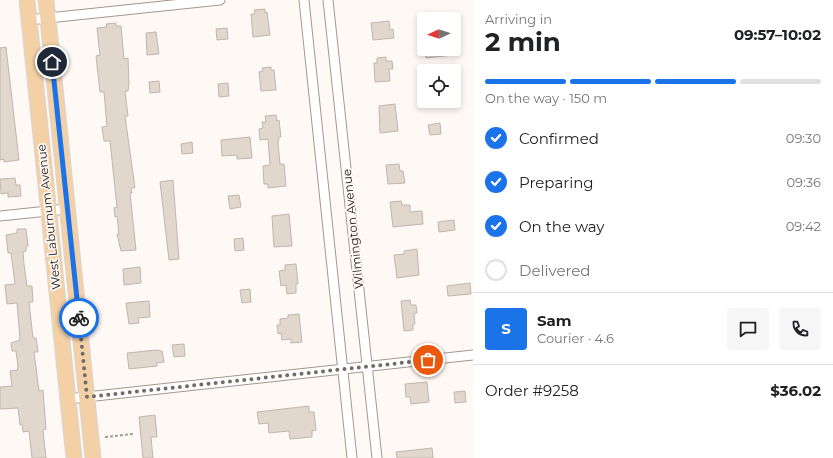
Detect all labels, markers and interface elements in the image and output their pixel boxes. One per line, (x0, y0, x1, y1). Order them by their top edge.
text: Arriving in (485, 11, 552, 27)
north arrow (417, 12, 461, 56)
map controls (417, 12, 461, 108)
text: 09:57–10:02 (734, 25, 821, 44)
text: 2 min (485, 26, 561, 58)
pin (35, 45, 69, 79)
icon: home (41, 51, 63, 73)
button: locate (417, 64, 461, 108)
text: On the way · 150 m (485, 90, 607, 106)
icon: check (485, 127, 507, 149)
text: Confirmed (519, 129, 599, 148)
text: 09:30 (786, 130, 821, 146)
street label: West Laburnum Avenue (33, 144, 64, 291)
street label: Wilmington Avenue (339, 168, 366, 290)
icon: check (485, 171, 507, 193)
text: Preparing (519, 173, 594, 192)
text: 09:36 (786, 174, 821, 190)
icon: check (485, 215, 507, 237)
text: On the way (519, 217, 604, 236)
text: 09:42 (786, 218, 821, 234)
text: Delivered (519, 261, 591, 280)
courier (59, 298, 99, 338)
icon: bike (68, 307, 90, 329)
button: chat (727, 308, 769, 350)
button: phone (779, 308, 821, 350)
text: Sam (537, 311, 572, 330)
text: S (501, 319, 511, 338)
text: Courier · 4.6 (537, 330, 614, 346)
pin (411, 343, 445, 377)
icon: bag (417, 349, 439, 371)
text: Order #9258 (485, 381, 579, 400)
text: $36.02 (770, 381, 821, 400)

